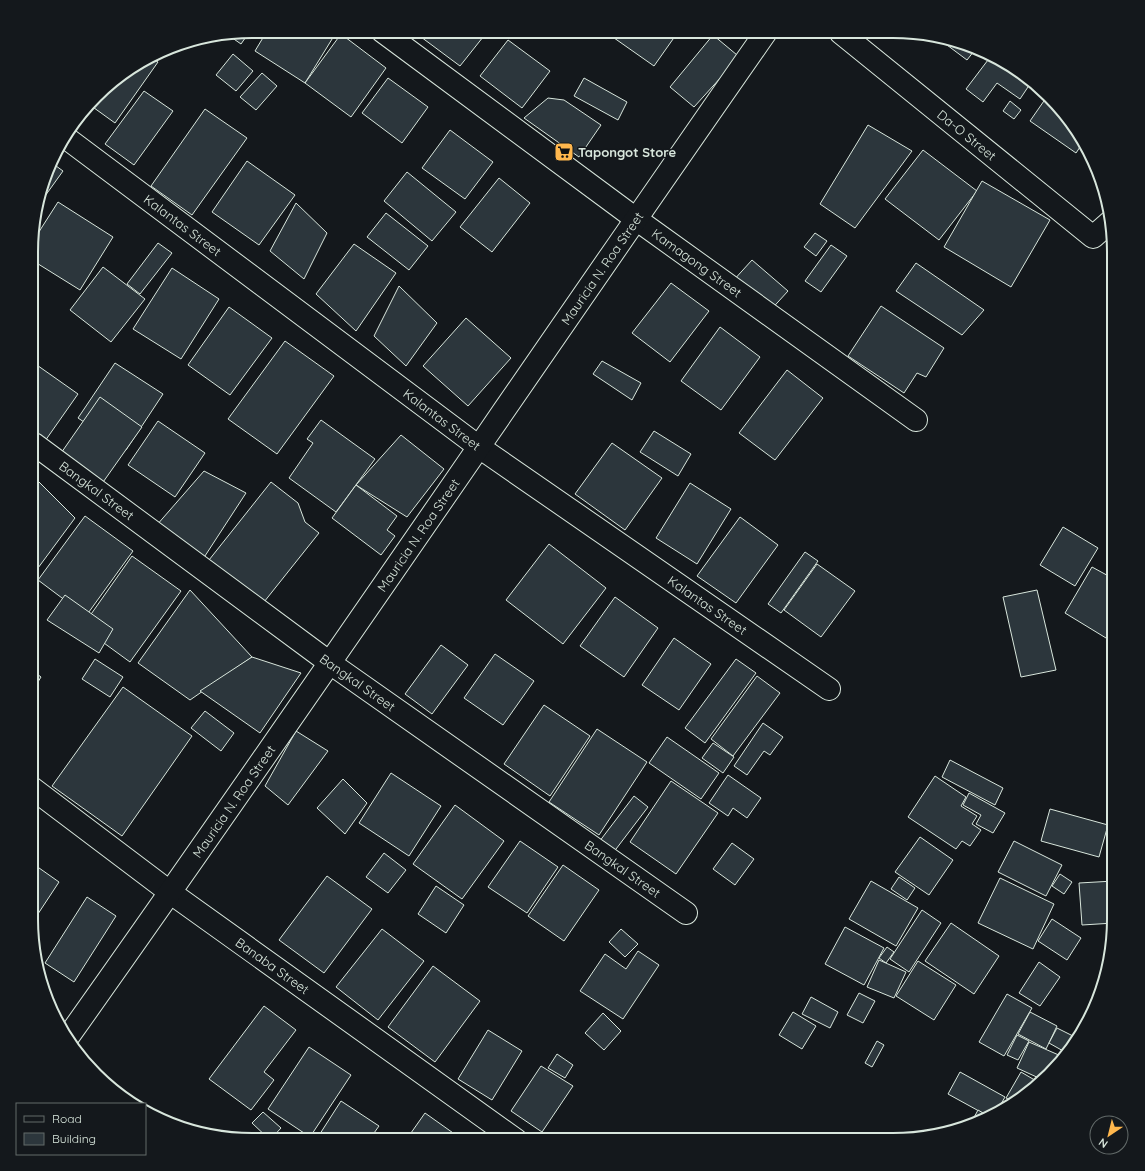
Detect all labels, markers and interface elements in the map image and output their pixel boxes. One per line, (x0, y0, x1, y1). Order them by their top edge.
street label: Da-O Street (934, 106, 1000, 164)
supermarket icon: Tapongot Store (553, 141, 575, 163)
place label: Tapongot Store (578, 144, 677, 160)
street label: Kalantas Street (141, 191, 225, 259)
street label: Mauricia N. Roa Street (557, 209, 647, 328)
street label: Kamagong Street (649, 225, 745, 300)
street label: Kalantas Street (400, 385, 484, 453)
street label: Bangkal Street (56, 458, 137, 523)
street label: Mauricia N. Roa Street (374, 476, 463, 595)
street label: Kalantas Street (665, 572, 750, 638)
street label: Bangkal Street (317, 650, 399, 715)
street label: Mauricia N. Roa Street (189, 742, 278, 861)
street label: Bangkal Street (582, 837, 664, 901)
street label: Banaba Street (233, 934, 312, 997)
legend (16, 1103, 146, 1155)
text: Road (52, 1111, 82, 1126)
north arrow (1089, 1115, 1129, 1155)
text: Building (52, 1131, 96, 1146)
text: N (1096, 1135, 1111, 1151)

